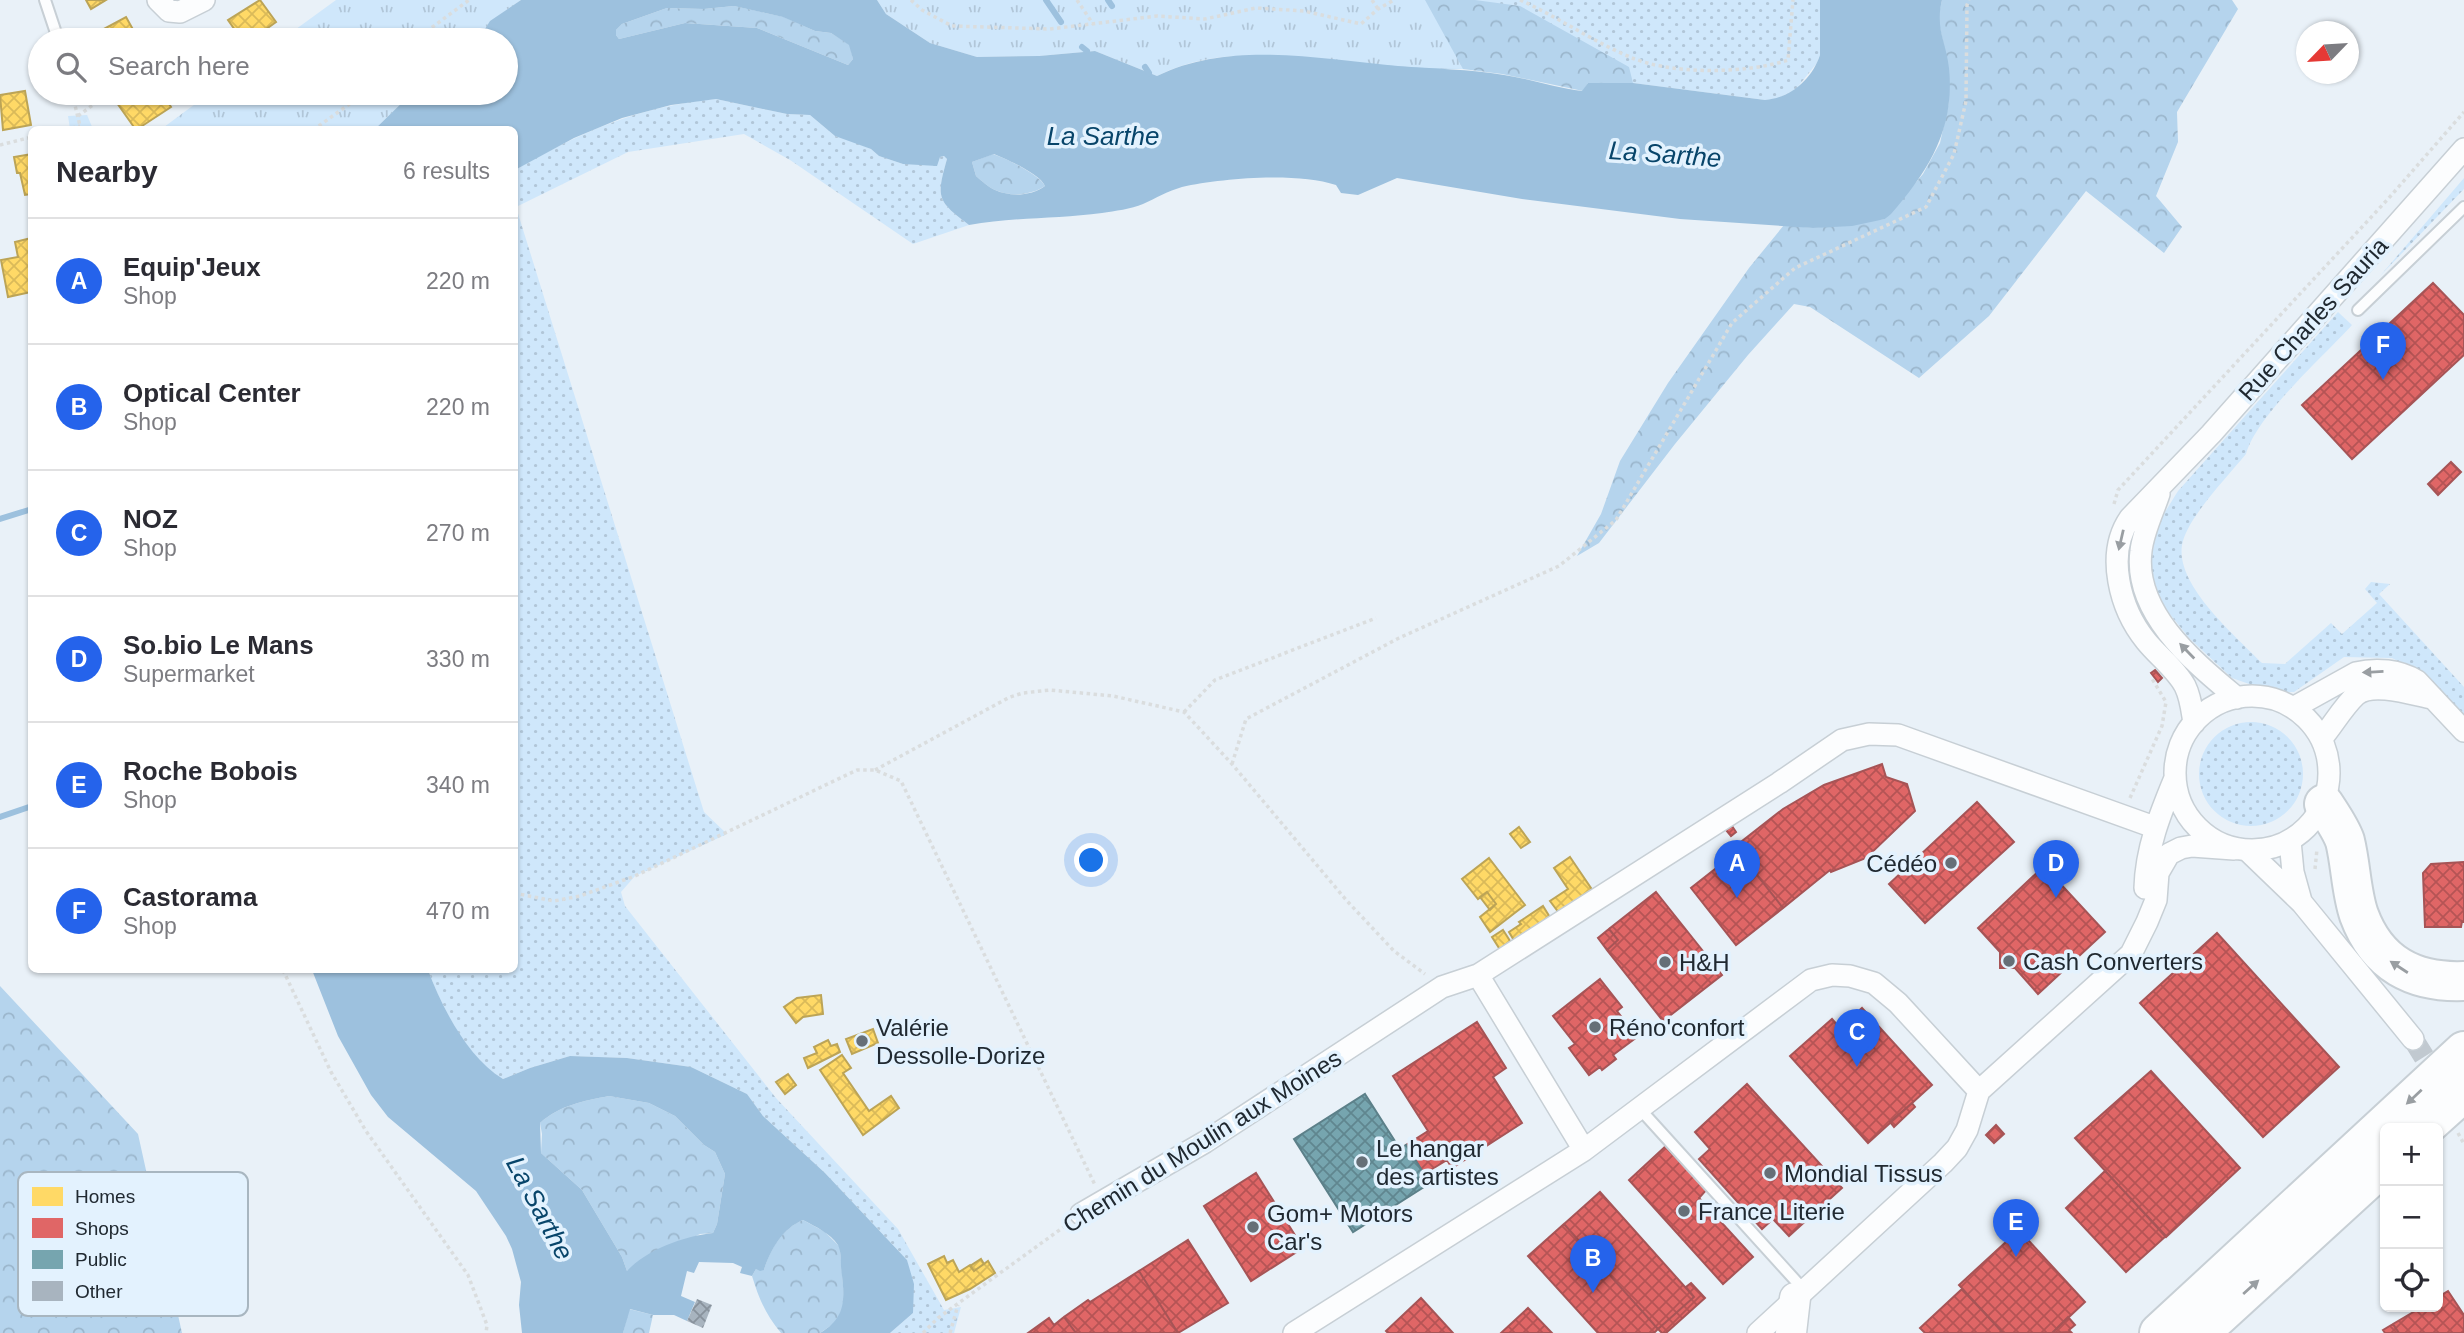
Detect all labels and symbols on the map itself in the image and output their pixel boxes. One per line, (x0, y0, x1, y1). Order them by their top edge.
north arrow (2296, 21, 2359, 84)
water label: La Sarthe (1047, 121, 1159, 151)
water label: La Sarthe (1608, 135, 1722, 173)
street label: Rue Charles Sauria (2233, 232, 2394, 406)
pin: F (2360, 322, 2406, 380)
one-way arrow (2115, 530, 2126, 552)
one-way arrow (2180, 643, 2196, 660)
one-way arrow (2362, 666, 2384, 677)
pin: A (1714, 840, 1760, 898)
pin: D (2033, 840, 2079, 898)
your location (1074, 843, 1108, 877)
place label: Cédéo (1866, 850, 1937, 877)
marker: Cédéo (1943, 855, 1959, 871)
place label: Cash Converters (2023, 948, 2203, 975)
place label: H&H (1679, 949, 1730, 976)
marker: Cash Converters (2001, 953, 2017, 969)
marker: H&H (1657, 954, 1673, 970)
one-way arrow (2389, 960, 2409, 973)
pin: C (1834, 1009, 1880, 1067)
place label: Valérie Dessolle-Dorize (876, 1014, 1045, 1069)
place label: Réno'confort (1609, 1014, 1745, 1041)
marker: Réno'confort (1587, 1019, 1603, 1035)
marker: Valérie Dessolle-Dorize (854, 1033, 870, 1049)
street label: Chemin du Moulin aux Moines (1058, 1044, 1346, 1238)
one-way arrow (2405, 1089, 2423, 1105)
place label: Le hangar des artistes (1376, 1135, 1499, 1190)
water label: La Sarthe (500, 1151, 580, 1265)
marker: Le hangar des artistes (1354, 1154, 1370, 1170)
place label: Mondial Tissus (1784, 1160, 1943, 1187)
marker: Mondial Tissus (1762, 1165, 1778, 1181)
legend (18, 1172, 248, 1316)
text: Homes (75, 1186, 135, 1207)
place label: France Literie (1698, 1198, 1845, 1225)
pin: E (1993, 1199, 2039, 1257)
place label: Gom+ Motors Car's (1267, 1200, 1413, 1255)
marker: France Literie (1676, 1203, 1692, 1219)
text: Shops (75, 1218, 129, 1239)
marker: Gom+ Motors Car's (1245, 1219, 1261, 1235)
pin: B (1570, 1235, 1616, 1293)
text: Public (75, 1249, 127, 1270)
one-way arrow (2242, 1279, 2260, 1295)
text: Other (75, 1281, 123, 1302)

